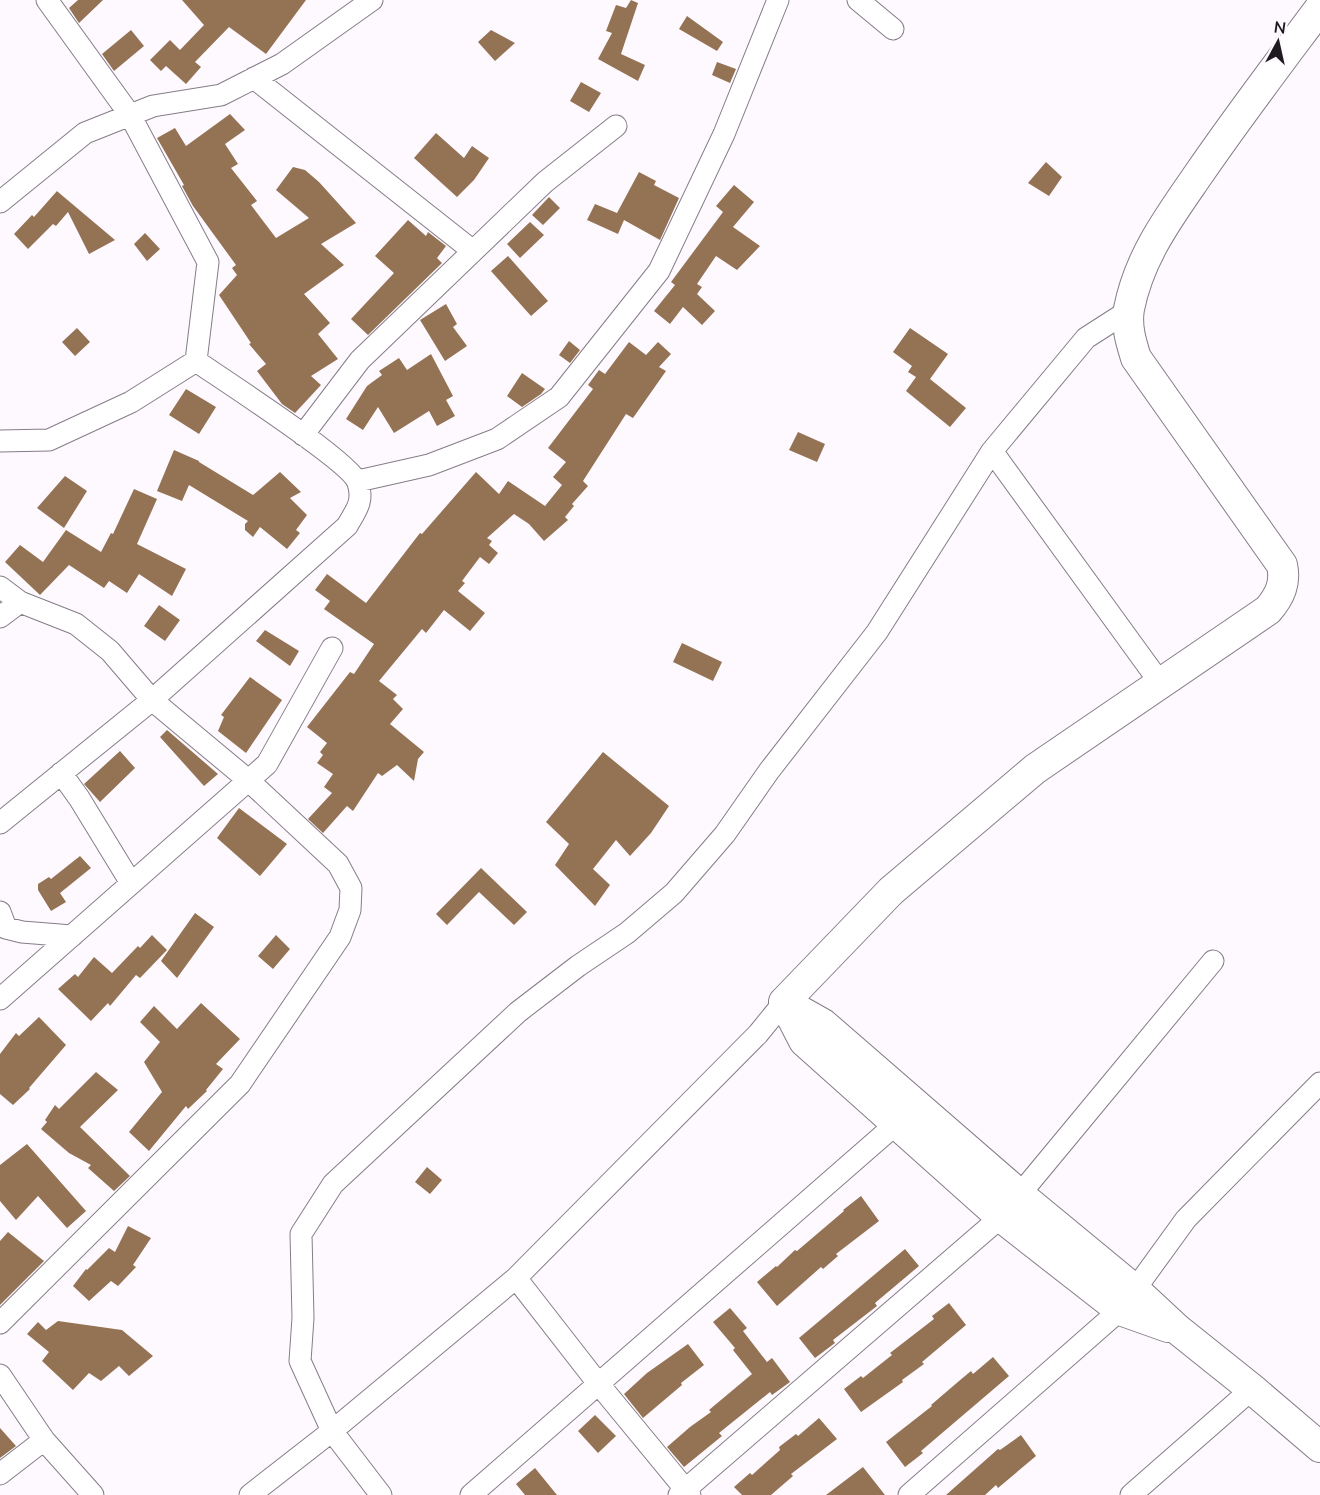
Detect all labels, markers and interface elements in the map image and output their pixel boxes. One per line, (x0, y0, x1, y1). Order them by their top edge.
north arrow (1248, 12, 1308, 72)
text: N (1272, 16, 1287, 40)

